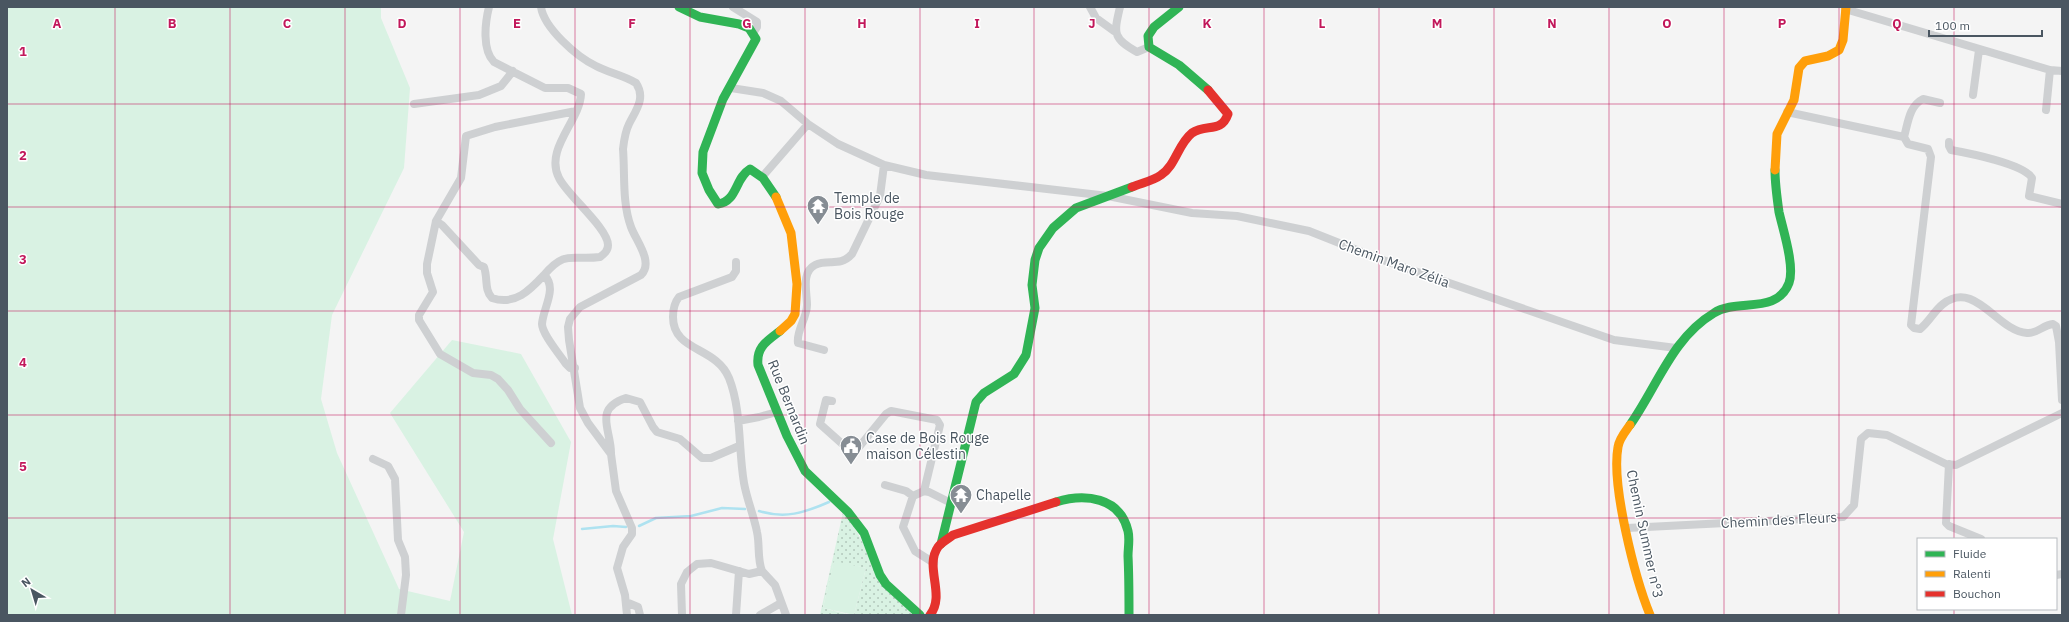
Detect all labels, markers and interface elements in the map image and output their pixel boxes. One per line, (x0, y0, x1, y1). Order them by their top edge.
scale bar (1929, 12, 2042, 38)
text: A (53, 15, 62, 32)
text: B (168, 15, 177, 32)
text: C (283, 15, 292, 32)
text: D (397, 15, 407, 32)
text: E (513, 15, 521, 32)
text: F (628, 15, 636, 32)
text: G (742, 15, 752, 32)
text: H (857, 15, 867, 32)
text: I (974, 15, 980, 32)
text: J (1088, 15, 1096, 32)
text: K (1202, 15, 1212, 32)
text: L (1319, 15, 1326, 32)
text: M (1432, 15, 1442, 32)
text: N (1547, 15, 1557, 32)
text: O (1662, 15, 1672, 32)
text: P (1778, 15, 1787, 32)
text: Q (1892, 15, 1902, 32)
text: 100 m (1935, 18, 1970, 33)
text: 1 (19, 43, 27, 60)
text: 2 (19, 147, 27, 164)
place label: Temple de Bois Rouge (834, 189, 904, 223)
temple icon: Temple de Bois Rouge (805, 193, 831, 226)
street label: Chemin Maro Zélia (1336, 235, 1452, 292)
text: 3 (19, 251, 27, 268)
text: 4 (19, 354, 27, 371)
street label: Rue Bernardin (764, 357, 814, 447)
place label: Case de Bois Rouge maison Célestin (866, 429, 990, 463)
public building icon: Case de Bois Rouge maison Célestin (838, 433, 864, 466)
text: 5 (19, 458, 27, 475)
street label: Chemin Summer n°3 (1623, 468, 1667, 600)
temple icon: Chapelle (948, 482, 974, 515)
place label: Chapelle (976, 486, 1031, 504)
street label: Chemin des Fleurs (1720, 508, 1838, 532)
legend (1917, 538, 2057, 610)
text: Fluide (1953, 546, 1987, 561)
text: Ralenti (1953, 566, 1991, 581)
north arrow (12, 570, 52, 610)
text: N (18, 574, 33, 590)
text: Bouchon (1953, 586, 2001, 601)

